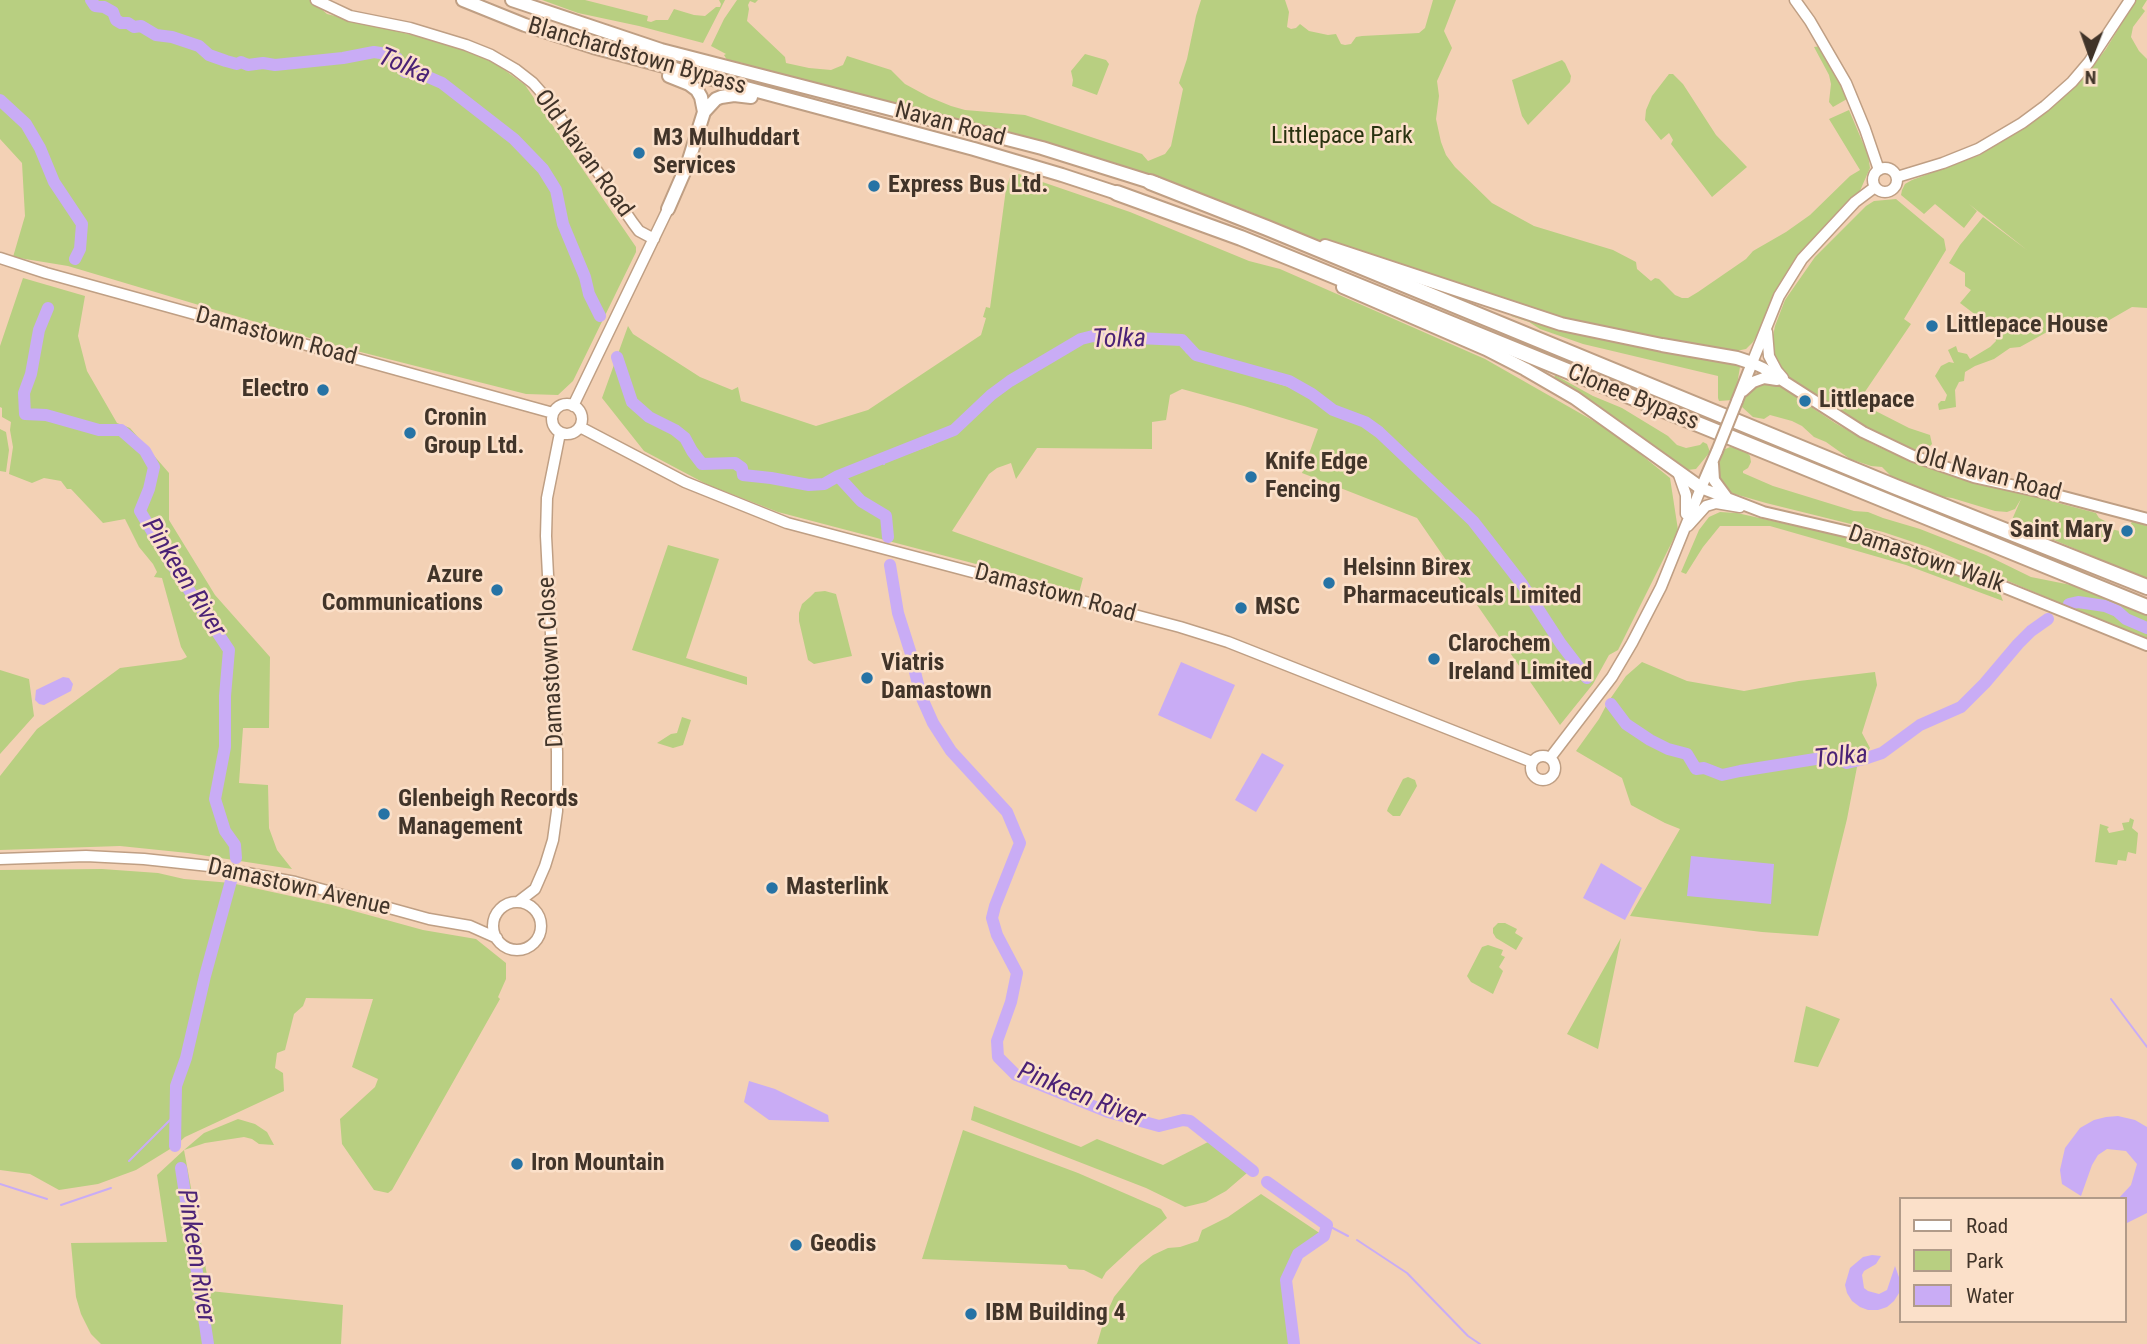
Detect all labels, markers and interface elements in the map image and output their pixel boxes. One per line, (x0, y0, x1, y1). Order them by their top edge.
street label: Blanchardstown Bypass (525, 12, 749, 102)
north arrow (2056, 21, 2126, 91)
water label: Tolka (373, 42, 435, 92)
text: N (2085, 66, 2097, 89)
street label: Old Navan Road (527, 85, 639, 223)
street label: Navan Road (892, 96, 1008, 154)
park label: Littlepace Park (1271, 123, 1413, 151)
place label: M3 Mulhuddart Services (653, 125, 800, 181)
marker: M3 Mulhuddart Services (631, 145, 647, 161)
place label: Express Bus Ltd. (888, 172, 1048, 200)
marker: Express Bus Ltd. (866, 178, 882, 194)
street label: Damastown Road (192, 302, 360, 372)
place label: Littlepace House (1946, 312, 2108, 340)
marker: Littlepace House (1924, 318, 1940, 334)
water label: Tolka (1092, 324, 1146, 356)
street label: Clonee Bypass (1563, 359, 1703, 437)
place label: Electro (242, 376, 309, 404)
marker: Electro (315, 382, 331, 398)
place label: Littlepace (1819, 387, 1914, 415)
marker: Littlepace (1797, 393, 1813, 409)
place label: Cronin Group Ltd. (424, 405, 524, 461)
marker: Cronin Group Ltd. (402, 425, 418, 441)
street label: Old Navan Road (1912, 442, 2064, 508)
place label: Knife Edge Fencing (1265, 449, 1368, 505)
marker: Knife Edge Fencing (1243, 469, 1259, 485)
water label: Pinkeen River (134, 513, 232, 643)
place label: Saint Mary (2010, 517, 2113, 545)
street label: Damastown Walk (1844, 520, 2008, 600)
marker: Saint Mary (2119, 523, 2135, 539)
place label: Helsinn Birex Pharmaceuticals Limited (1343, 555, 1581, 611)
street label: Damastown Road (971, 559, 1139, 629)
place label: Azure Communications (322, 562, 483, 618)
marker: Helsinn Birex Pharmaceuticals Limited (1321, 575, 1337, 591)
street label: Damastown Close (533, 576, 571, 748)
marker: Azure Communications (489, 582, 505, 598)
place label: MSC (1255, 594, 1300, 622)
marker: MSC (1233, 600, 1249, 616)
place label: Clarochem Ireland Limited (1448, 631, 1592, 687)
place label: Viatris Damastown (881, 650, 992, 706)
marker: Clarochem Ireland Limited (1426, 651, 1442, 667)
marker: Viatris Damastown (859, 670, 875, 686)
water label: Tolka (1813, 740, 1869, 776)
place label: Glenbeigh Records Management (398, 786, 578, 842)
marker: Glenbeigh Records Management (376, 806, 392, 822)
street label: Damastown Avenue (205, 853, 393, 923)
place label: Masterlink (786, 874, 889, 902)
marker: Masterlink (764, 880, 780, 896)
water label: Pinkeen River (1013, 1056, 1149, 1136)
place label: Iron Mountain (531, 1150, 665, 1178)
marker: Iron Mountain (509, 1156, 525, 1172)
water label: Pinkeen River (169, 1187, 221, 1325)
legend (1898, 1197, 2126, 1323)
text: Road (1966, 1214, 2008, 1238)
place label: Geodis (810, 1231, 876, 1259)
marker: Geodis (788, 1237, 804, 1253)
text: Park (1966, 1249, 2003, 1273)
text: Water (1966, 1284, 2014, 1308)
place label: IBM Building 4 (985, 1300, 1126, 1328)
marker: IBM Building 4 (963, 1306, 979, 1322)

